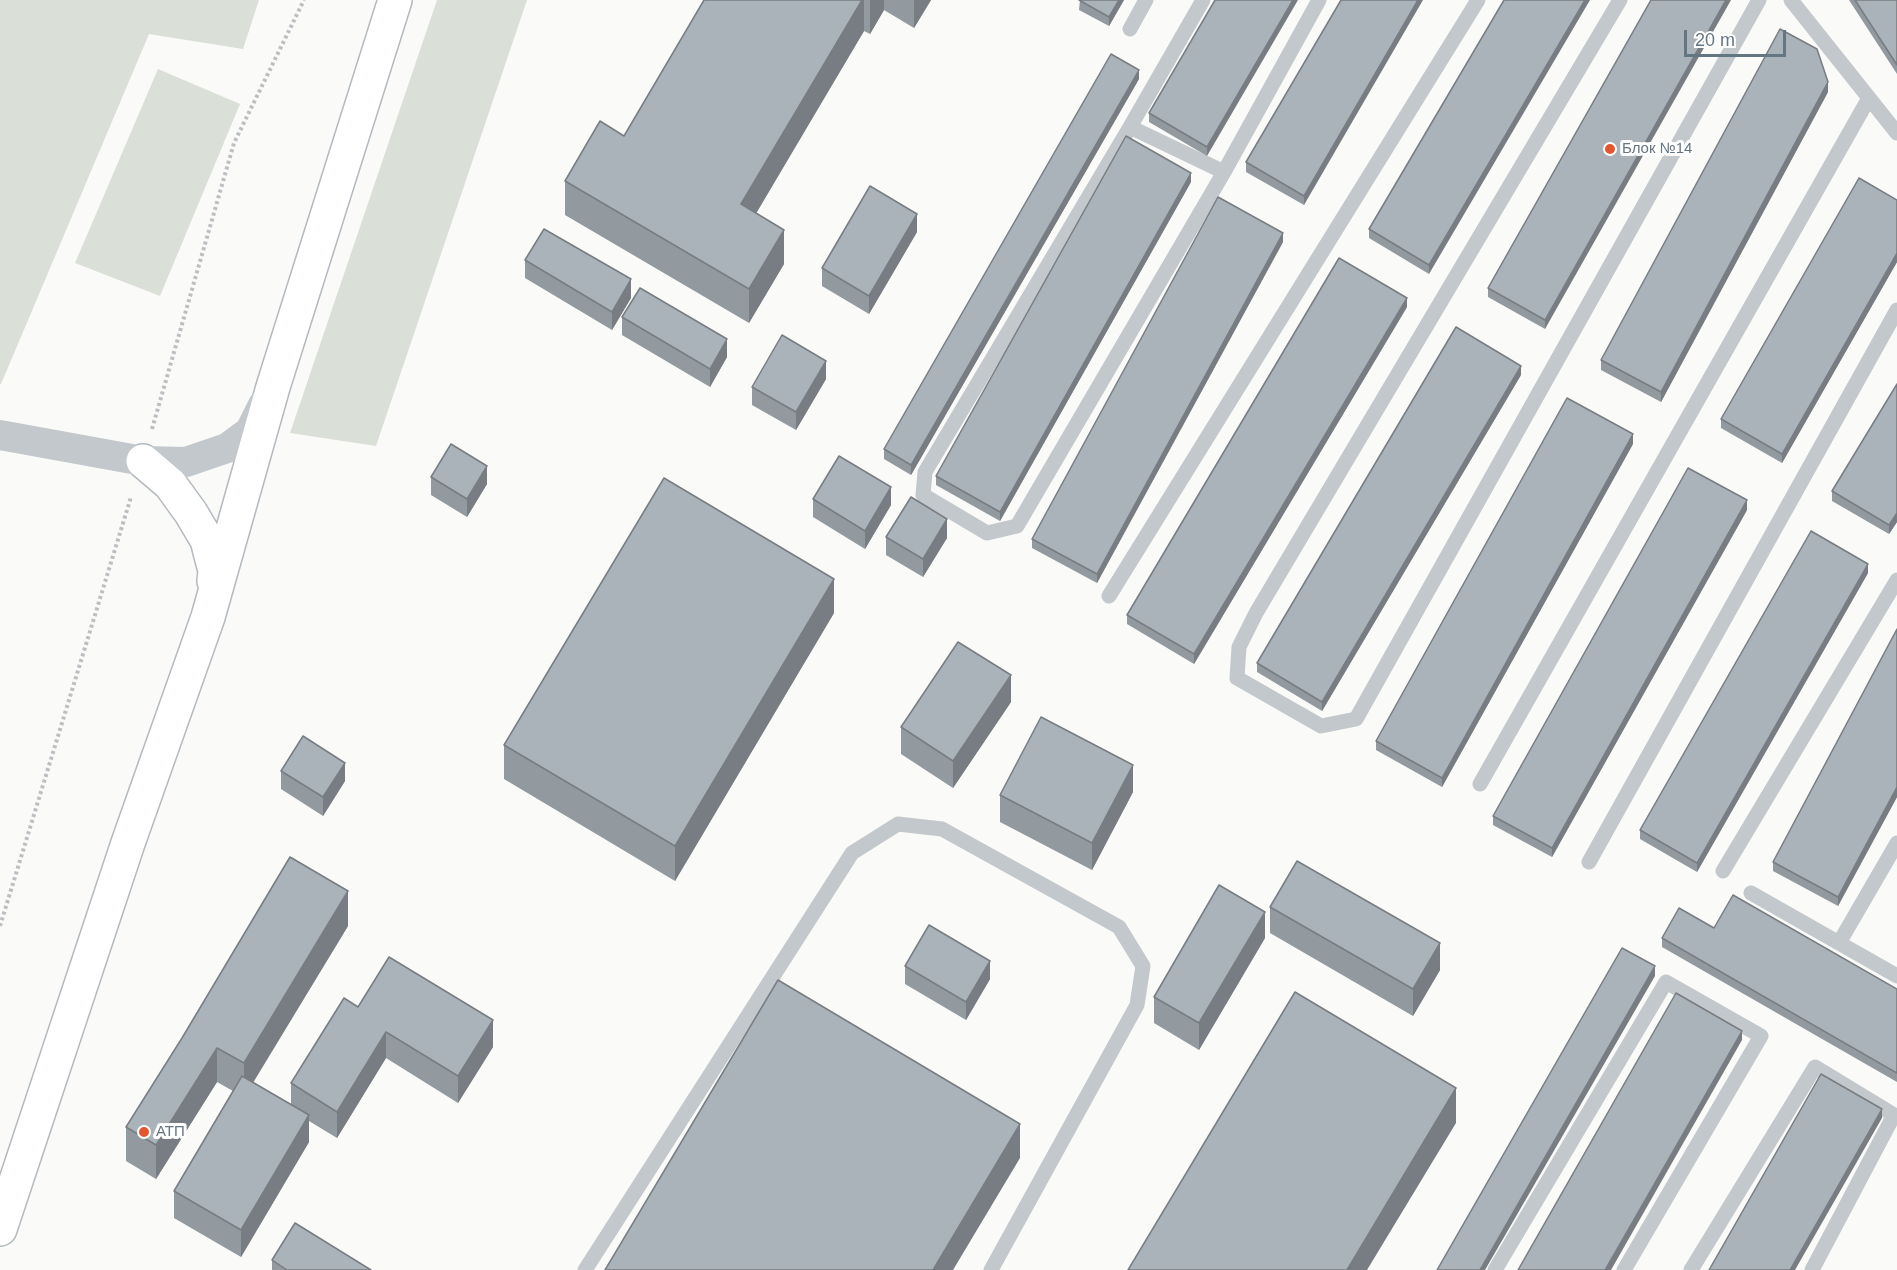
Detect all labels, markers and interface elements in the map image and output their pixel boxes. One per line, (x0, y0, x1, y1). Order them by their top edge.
scale bar (1687, 18, 1789, 56)
text: 20 m (1695, 30, 1735, 50)
place label: Блок №14 (1622, 140, 1692, 158)
marker: Блок №14 (1603, 142, 1617, 156)
place label: АТП (156, 1123, 185, 1141)
marker: АТП (137, 1125, 151, 1139)

